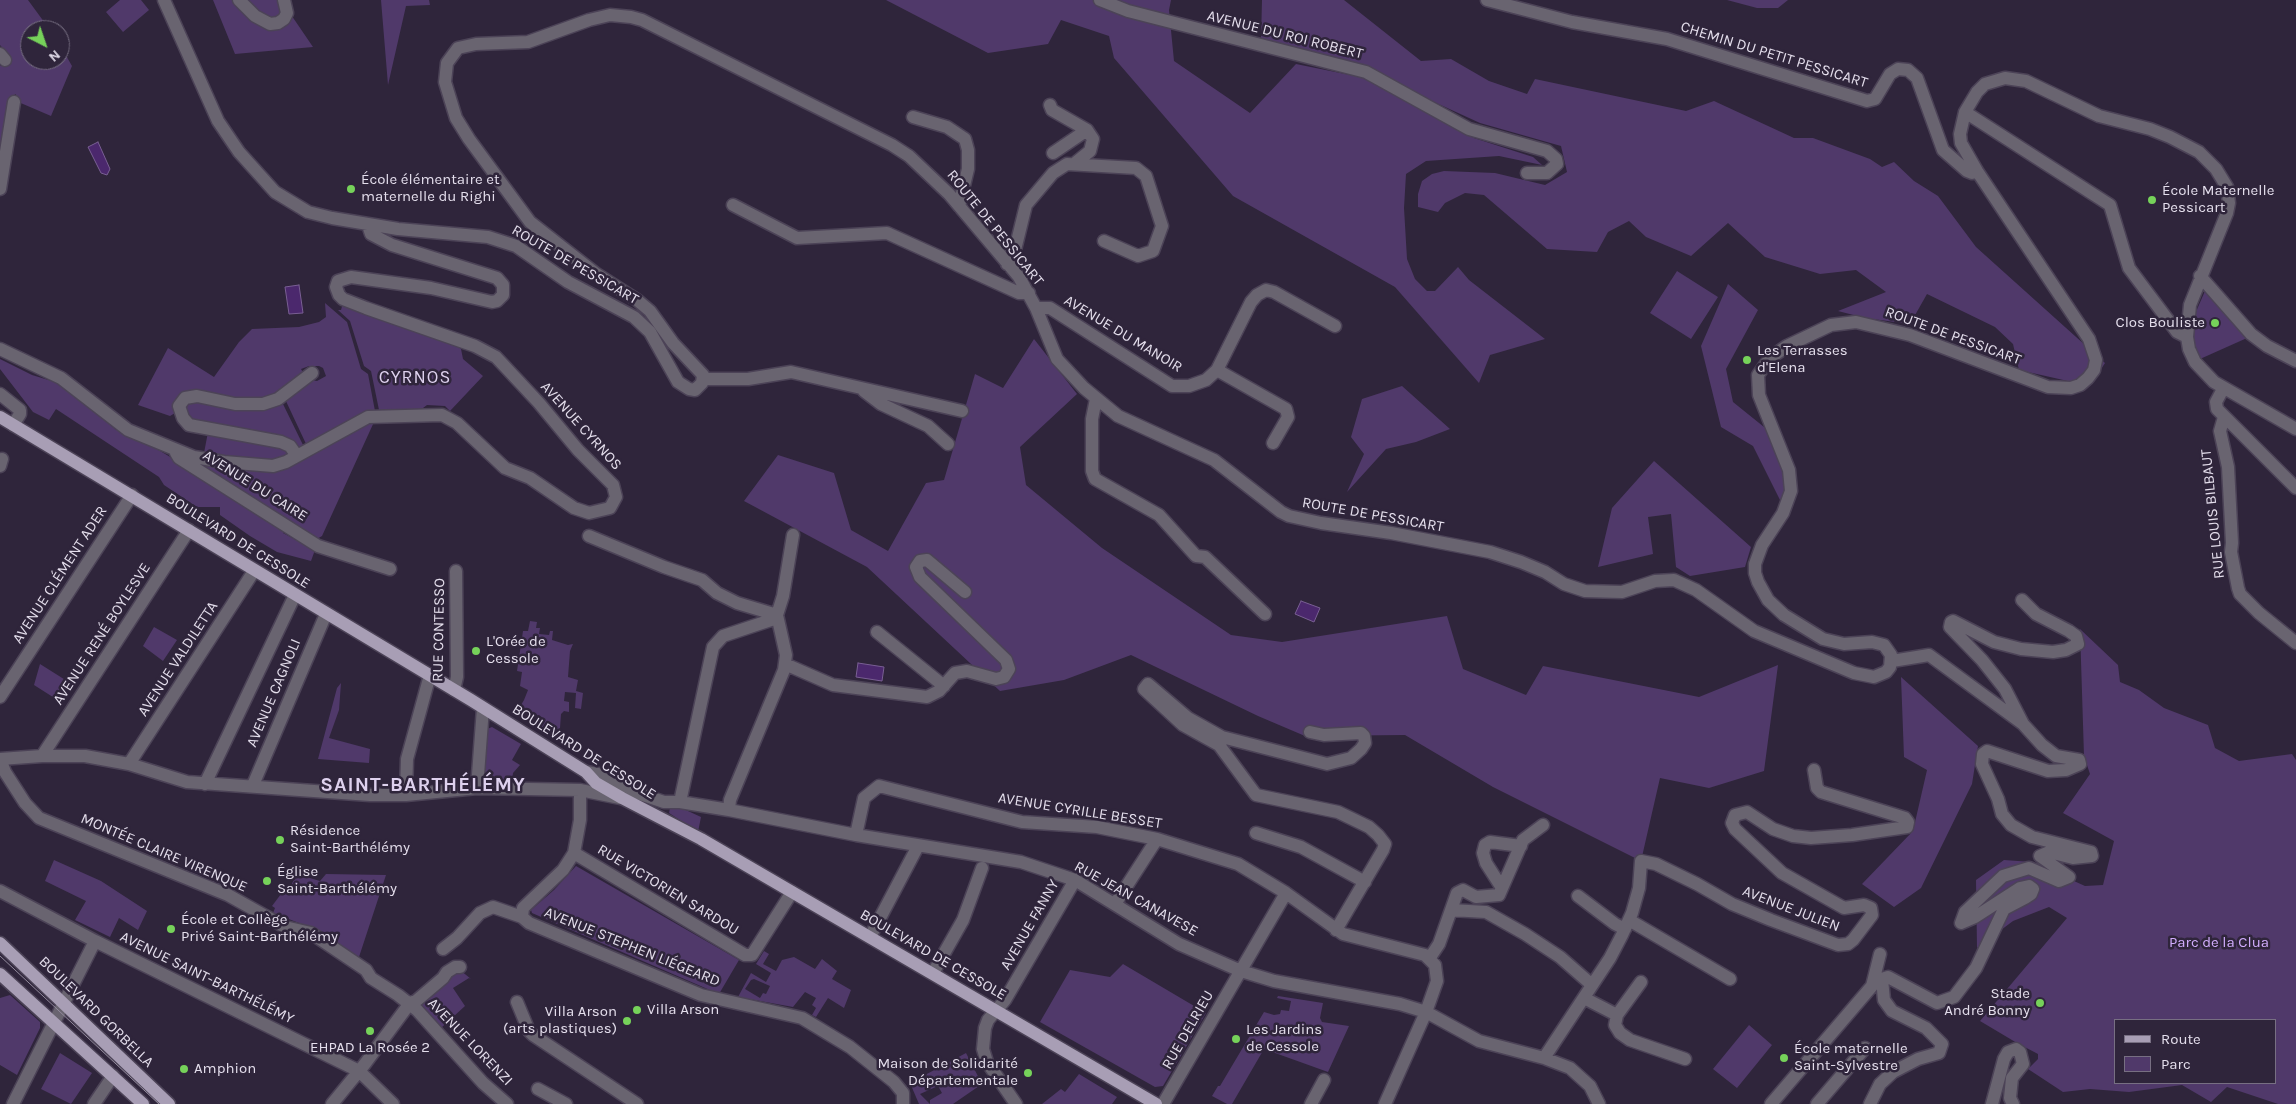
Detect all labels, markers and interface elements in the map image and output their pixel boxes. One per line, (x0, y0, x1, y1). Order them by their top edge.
street label: AVENUE DU ROI ROBERT (1205, 7, 1365, 63)
street label: CHEMIN DU PETIT PESSICART (1678, 18, 1870, 92)
north arrow (20, 20, 70, 70)
text: N (45, 46, 64, 66)
street label: ROUTE DE PESSICART (943, 167, 1047, 289)
place label: École élémentaire et maternelle du Righi (361, 171, 500, 206)
place label: École Maternelle Pessicart (2162, 182, 2274, 217)
marker: École élémentaire et maternelle du Righi (345, 183, 357, 195)
marker: École Maternelle Pessicart (2146, 194, 2158, 206)
street label: ROUTE DE PESSICART (508, 221, 642, 309)
street label: AVENUE DU MANOIR (1060, 292, 1186, 376)
street label: ROUTE DE PESSICART (1882, 303, 2024, 369)
place label: Clos Bouliste (2115, 314, 2205, 332)
marker: Clos Bouliste (2209, 317, 2221, 329)
place label: Les Terrasses d'Elena (1757, 342, 1848, 377)
marker: Les Terrasses d'Elena (1741, 354, 1753, 366)
district label: CYRNOS (378, 367, 452, 389)
street label: AVENUE CYRNOS (537, 378, 625, 474)
street label: AVENUE DU CAIRE (199, 447, 311, 525)
street label: RUE LOUIS BILBAUT (2197, 448, 2229, 580)
street label: BOULEVARD DE CESSOLE (163, 489, 313, 593)
street label: ROUTE DE PESSICART (1301, 494, 1445, 536)
street label: AVENUE CLÉMENT ADER (9, 503, 111, 647)
street label: AVENUE RENÉ BOYLESVE (49, 560, 155, 708)
street label: RUE CONTESSO (429, 578, 449, 682)
street label: AVENUE VALDILETTA (134, 598, 222, 720)
place label: L'Orée de Cessole (486, 633, 546, 668)
street label: AVENUE CAGNOLI (243, 636, 305, 750)
marker: L'Orée de Cessole (470, 645, 482, 657)
street label: BOULEVARD DE CESSOLE (509, 700, 659, 804)
district label: SAINT-BARTHÉLÉMY (318, 773, 528, 797)
street label: AVENUE CYRILLE BESSET (997, 789, 1163, 833)
street label: MONTÉE CLAIRE VIRENQUE (78, 810, 250, 896)
place label: Résidence Saint-Barthélémy (290, 822, 410, 857)
marker: Résidence Saint-Barthélémy (274, 834, 286, 846)
street label: RUE VICTORIEN SARDOU (594, 841, 742, 939)
street label: RUE JEAN CANAVESE (1071, 858, 1201, 940)
place label: Église Saint-Barthélémy (277, 863, 397, 898)
marker: Église Saint-Barthélémy (261, 875, 273, 887)
street label: AVENUE FANNY (997, 877, 1063, 973)
street label: AVENUE JULIEN (1740, 882, 1842, 936)
street label: AVENUE STEPHEN LIÉGEARD (541, 903, 723, 991)
street label: BOULEVARD DE CESSOLE (857, 906, 1009, 1004)
place label: École et Collège Privé Saint-Barthélémy (181, 911, 338, 946)
marker: École et Collège Privé Saint-Barthélémy (165, 923, 177, 935)
street label: AVENUE SAINT-BARTHÉLÉMY (117, 928, 297, 1028)
park label: Parc de la Clua (2169, 934, 2269, 952)
street label: BOULEVARD GORBELLA (35, 953, 157, 1071)
place label: Stade André Bonny (1944, 985, 2030, 1020)
street label: RUE DELRIEU (1158, 987, 1218, 1073)
street label: AVENUE LORENZI (424, 994, 516, 1090)
marker: Stade André Bonny (2034, 997, 2046, 1009)
place label: Villa Arson (647, 1001, 719, 1019)
place label: Villa Arson (arts plastiques) (503, 1003, 617, 1038)
marker: Villa Arson (631, 1004, 643, 1016)
marker: Villa Arson (arts plastiques) (621, 1015, 633, 1027)
legend (2114, 1019, 2276, 1084)
place label: Les Jardins de Cessole (1246, 1021, 1322, 1056)
marker: EHPAD La Rosée 2 (364, 1025, 376, 1037)
text: Route (2161, 1030, 2201, 1048)
marker: Les Jardins de Cessole (1230, 1033, 1242, 1045)
place label: EHPAD La Rosée 2 (310, 1039, 430, 1057)
place label: École maternelle Saint-Sylvestre (1794, 1040, 1908, 1075)
marker: École maternelle Saint-Sylvestre (1778, 1052, 1790, 1064)
place label: Maison de Solidarité Départementale (877, 1055, 1018, 1090)
text: Parc (2161, 1055, 2191, 1073)
place label: Amphion (194, 1060, 256, 1078)
marker: Amphion (178, 1063, 190, 1075)
marker: Maison de Solidarité Départementale (1022, 1067, 1034, 1079)

